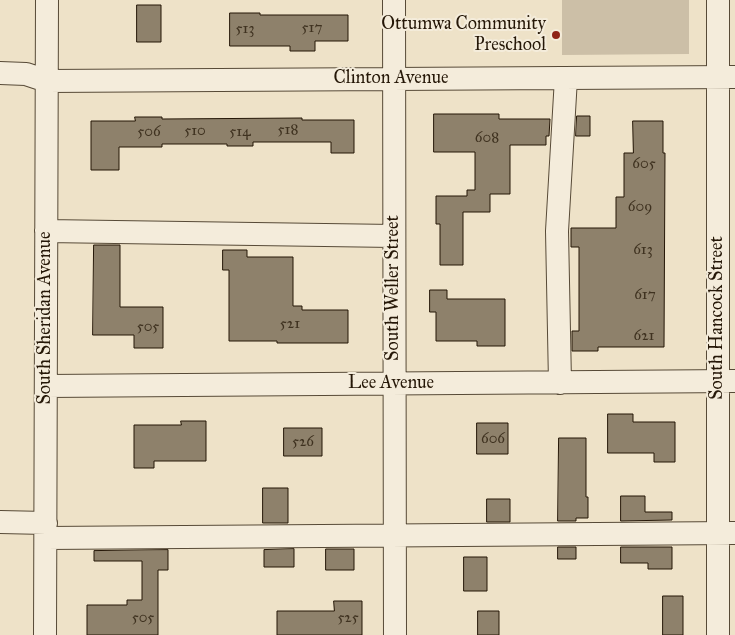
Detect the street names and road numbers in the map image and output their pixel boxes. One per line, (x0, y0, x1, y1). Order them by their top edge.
street label: Clinton Avenue (334, 68, 448, 90)
street label: South Weller Street (383, 215, 405, 361)
street label: South Sheridan Avenue (35, 231, 57, 405)
street label: South Hancock Street (707, 236, 729, 400)
street label: Lee Avenue (348, 373, 434, 395)

